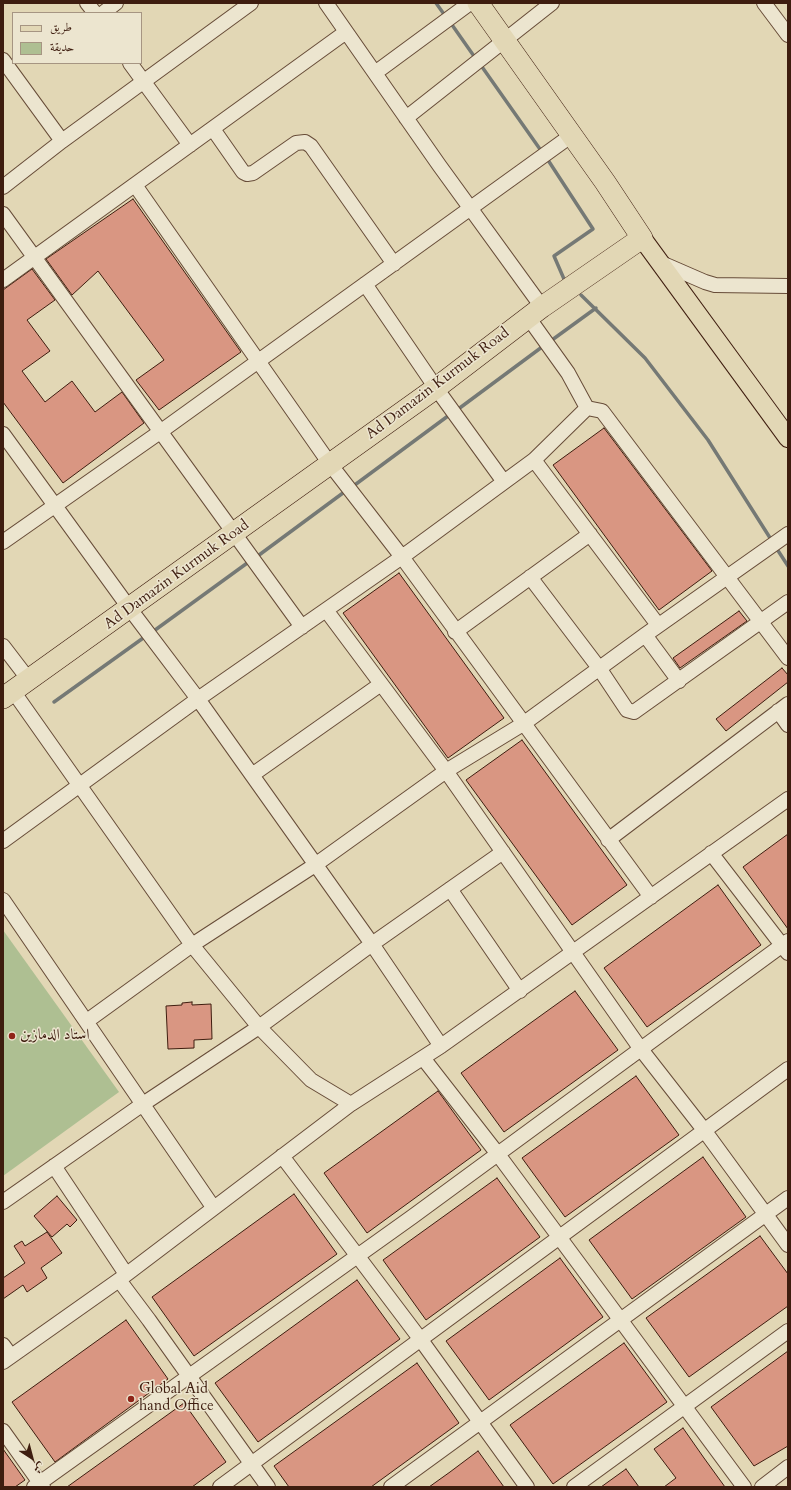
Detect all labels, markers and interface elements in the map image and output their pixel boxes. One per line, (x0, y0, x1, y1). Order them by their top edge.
legend (12, 12, 142, 64)
text: طريق (50, 19, 72, 35)
text: حديقة (50, 39, 74, 55)
street label: Ad Damazin Kurmuk Road (363, 324, 513, 444)
street label: Ad Damazin Kurmuk Road (101, 516, 253, 634)
place label: استاد الدمازين (20, 1027, 89, 1045)
marker: استاد الدمازين (7, 1031, 17, 1041)
place label: Global Aid hand Office (139, 1381, 214, 1416)
marker: Global Aid hand Office (126, 1394, 136, 1404)
north arrow (12, 1438, 52, 1478)
text: ش (31, 1459, 48, 1477)

